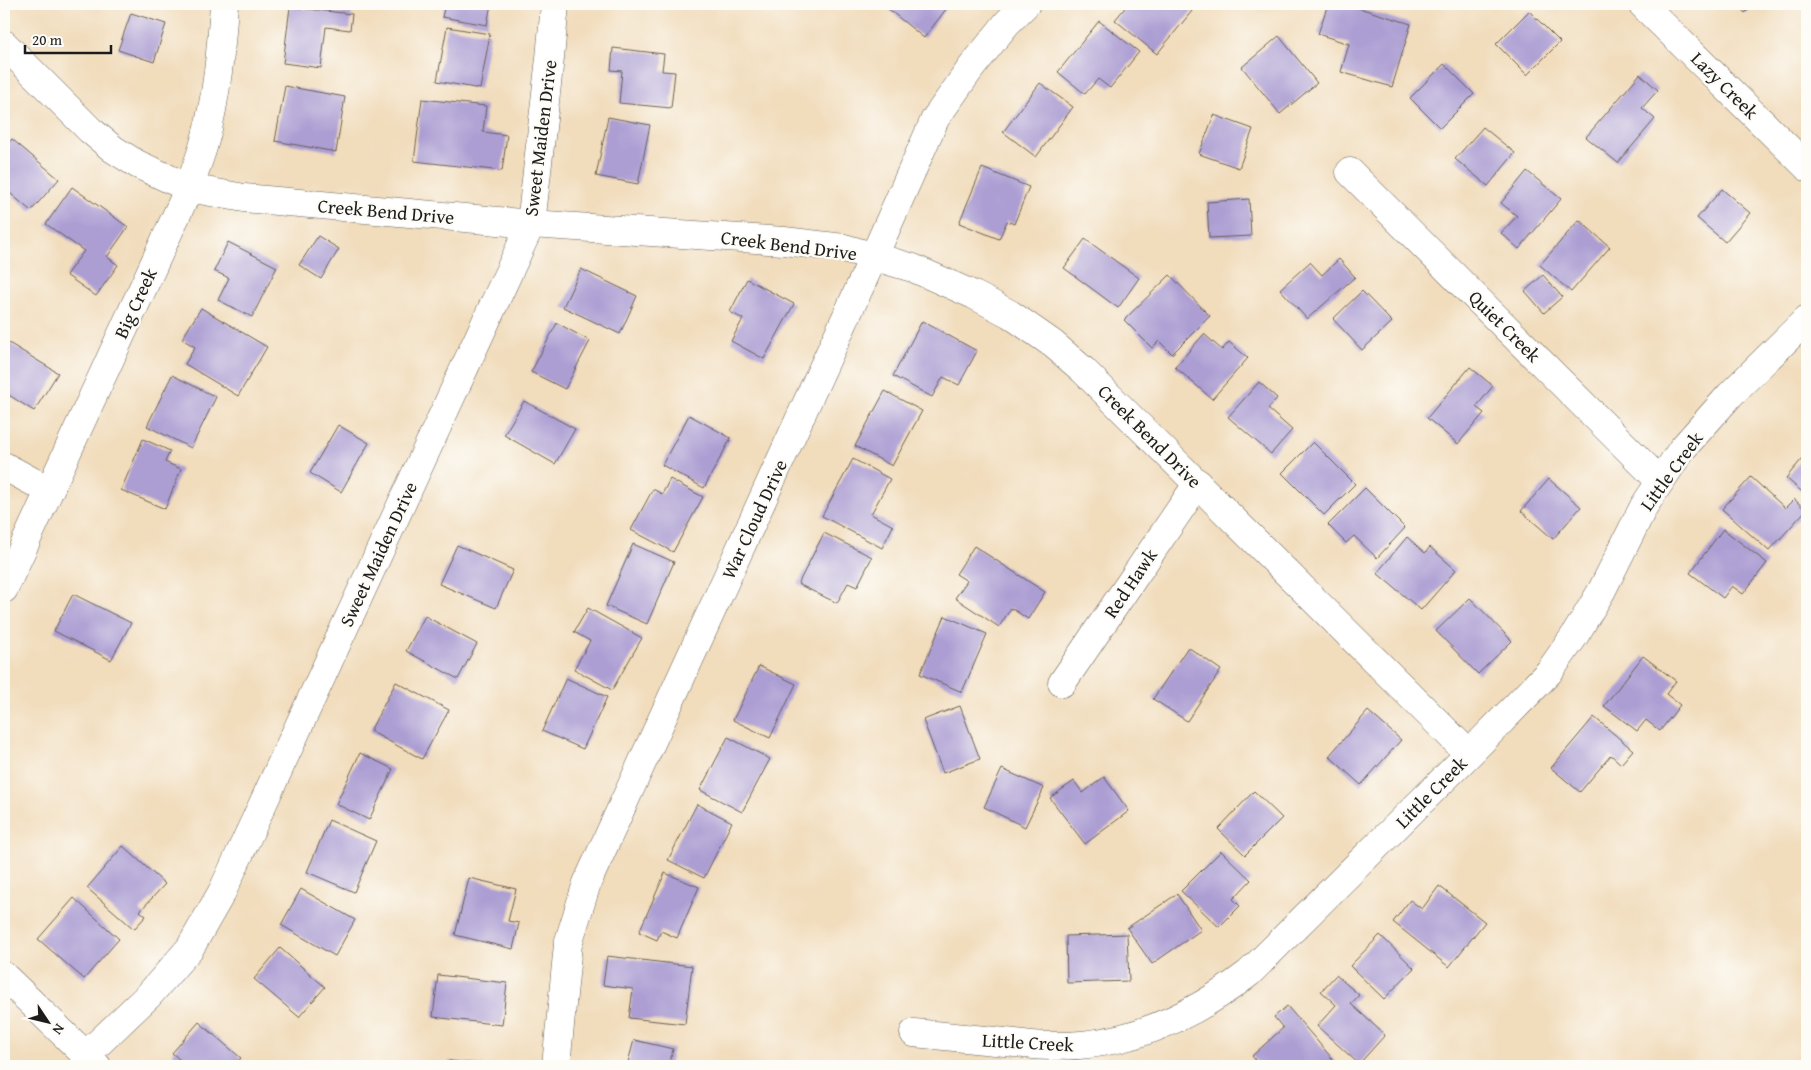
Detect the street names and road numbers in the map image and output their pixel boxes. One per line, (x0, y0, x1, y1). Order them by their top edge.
street label: Lazy Creek (1685, 45, 1765, 125)
street label: Sweet Maiden Drive (517, 58, 564, 218)
street label: Creek Bend Drive (317, 191, 455, 231)
street label: Creek Bend Drive (719, 223, 859, 267)
street label: Big Creek (106, 263, 164, 343)
street label: Quiet Creek (1462, 283, 1548, 369)
street label: Creek Bend Drive (1092, 378, 1208, 494)
street label: Little Creek (1633, 425, 1710, 516)
street label: War Cloud Drive (714, 455, 794, 583)
street label: Sweet Maiden Drive (332, 477, 424, 631)
street label: Red Hawk (1096, 542, 1164, 623)
street label: Little Creek (1389, 749, 1474, 834)
street label: Little Creek (981, 1026, 1075, 1058)

